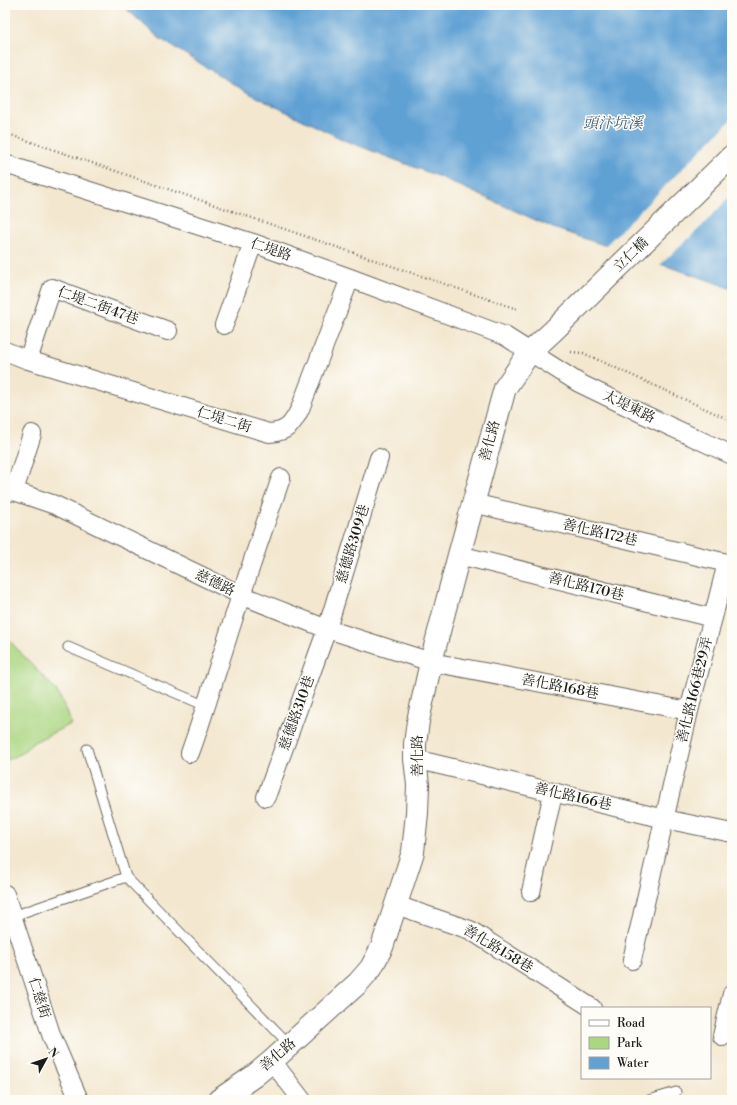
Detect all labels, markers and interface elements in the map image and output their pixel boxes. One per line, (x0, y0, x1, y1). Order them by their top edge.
water label: 頭汴坑溪 (583, 114, 645, 133)
street label: 立仁橋 (610, 234, 652, 276)
street label: 仁堤路 (248, 235, 294, 265)
street label: 仁堤二街47巷 (55, 283, 141, 329)
street label: 太堤東路 (600, 387, 658, 427)
street label: 仁堤二街 (195, 403, 253, 437)
street label: 善化路 (476, 418, 504, 464)
street label: 慈德路309巷 (332, 502, 374, 586)
street label: 善化路172巷 (561, 516, 639, 550)
street label: 慈德路 (192, 566, 238, 600)
street label: 善化路170巷 (546, 569, 626, 605)
street label: 善化路166巷29弄 (673, 635, 717, 745)
street label: 善化路168巷 (520, 671, 600, 703)
street label: 慈德路310巷 (275, 673, 319, 753)
street label: 善化路 (409, 735, 427, 777)
street label: 善化路166巷 (533, 779, 613, 815)
street label: 善化路158巷 (460, 921, 536, 977)
street label: 仁慈街 (24, 975, 54, 1021)
legend (581, 1007, 711, 1079)
text: Road (617, 1016, 645, 1031)
street label: 善化路 (256, 1034, 300, 1076)
text: Park (617, 1036, 643, 1051)
north arrow (26, 1039, 66, 1079)
text: N (45, 1045, 61, 1061)
text: Water (616, 1056, 649, 1071)

